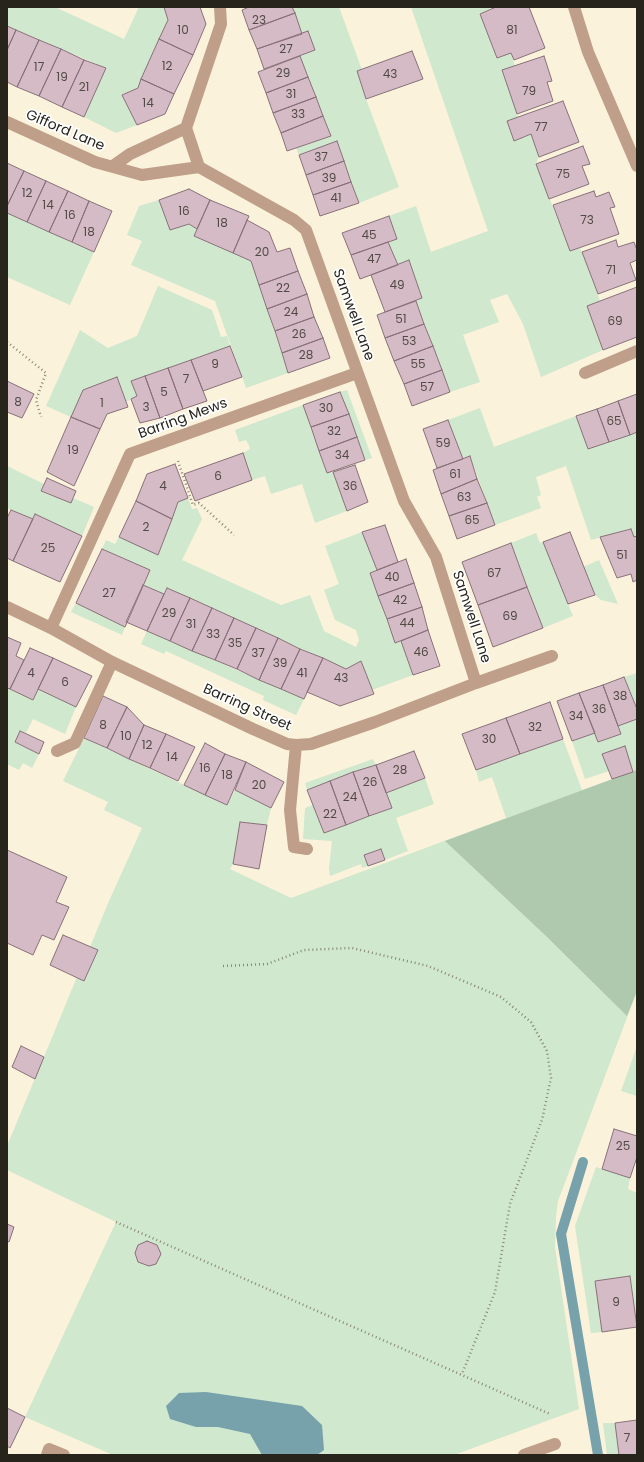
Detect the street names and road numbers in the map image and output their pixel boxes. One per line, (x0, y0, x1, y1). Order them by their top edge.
street label: Gifford Lane (23, 107, 107, 155)
street label: Samwell Lane (329, 267, 377, 363)
street label: Barring Mews (136, 395, 230, 443)
street label: Samwell Lane (448, 569, 494, 665)
street label: Barring Street (200, 681, 294, 735)

